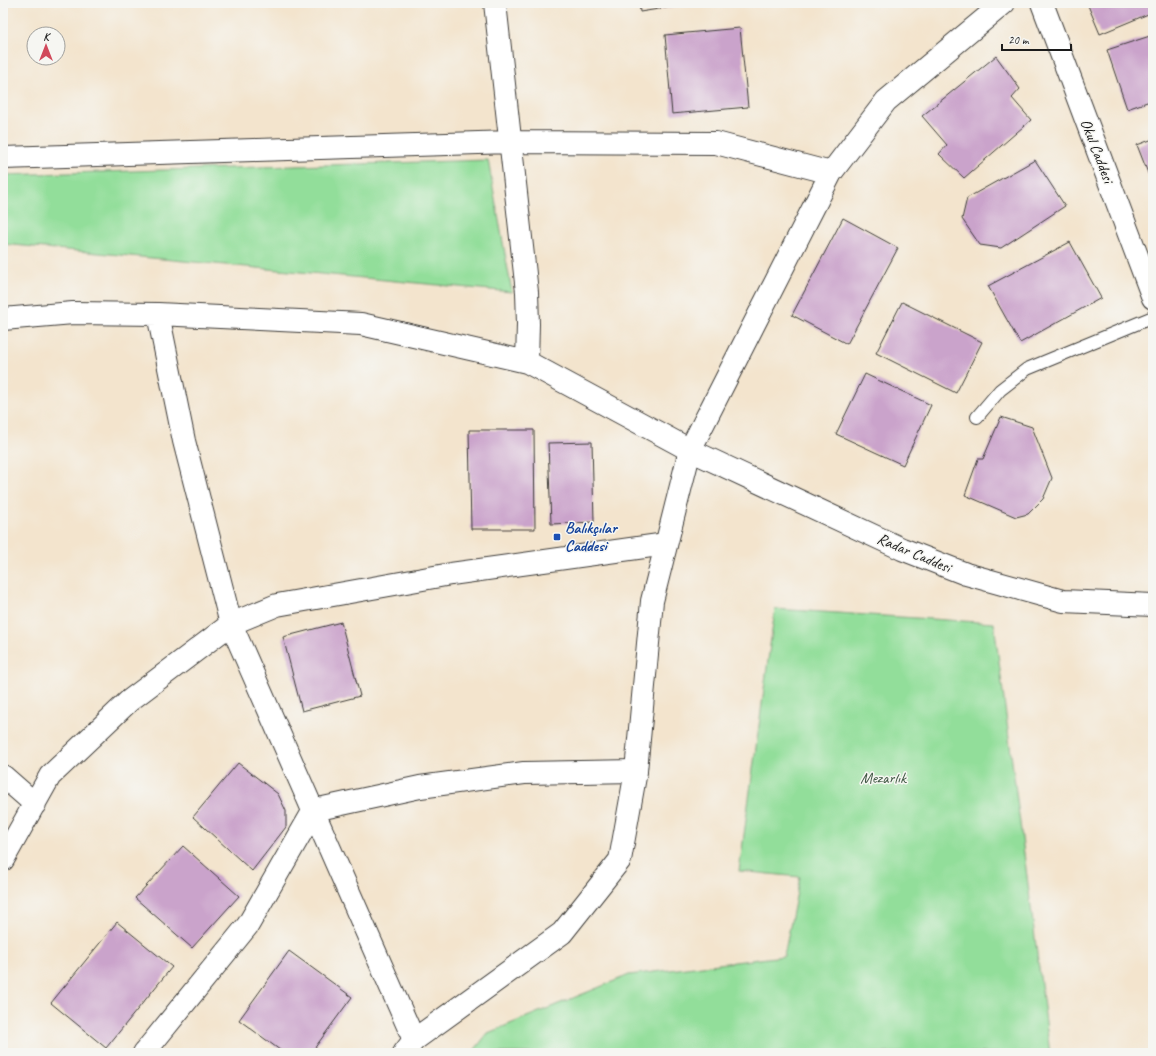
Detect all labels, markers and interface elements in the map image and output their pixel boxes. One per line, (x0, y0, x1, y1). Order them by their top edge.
north arrow (26, 26, 66, 66)
scale bar (1002, 26, 1071, 52)
text: K (43, 29, 51, 43)
text: 20 m (1008, 32, 1030, 48)
street label: Okul Caddesi (1076, 116, 1119, 188)
place label: Balıkçılar Caddesi (565, 518, 619, 556)
street label: Radar Caddesi (874, 529, 956, 578)
marker: Balıkçılar Caddesi (552, 532, 562, 542)
park label: Mezarlık (860, 768, 907, 788)

